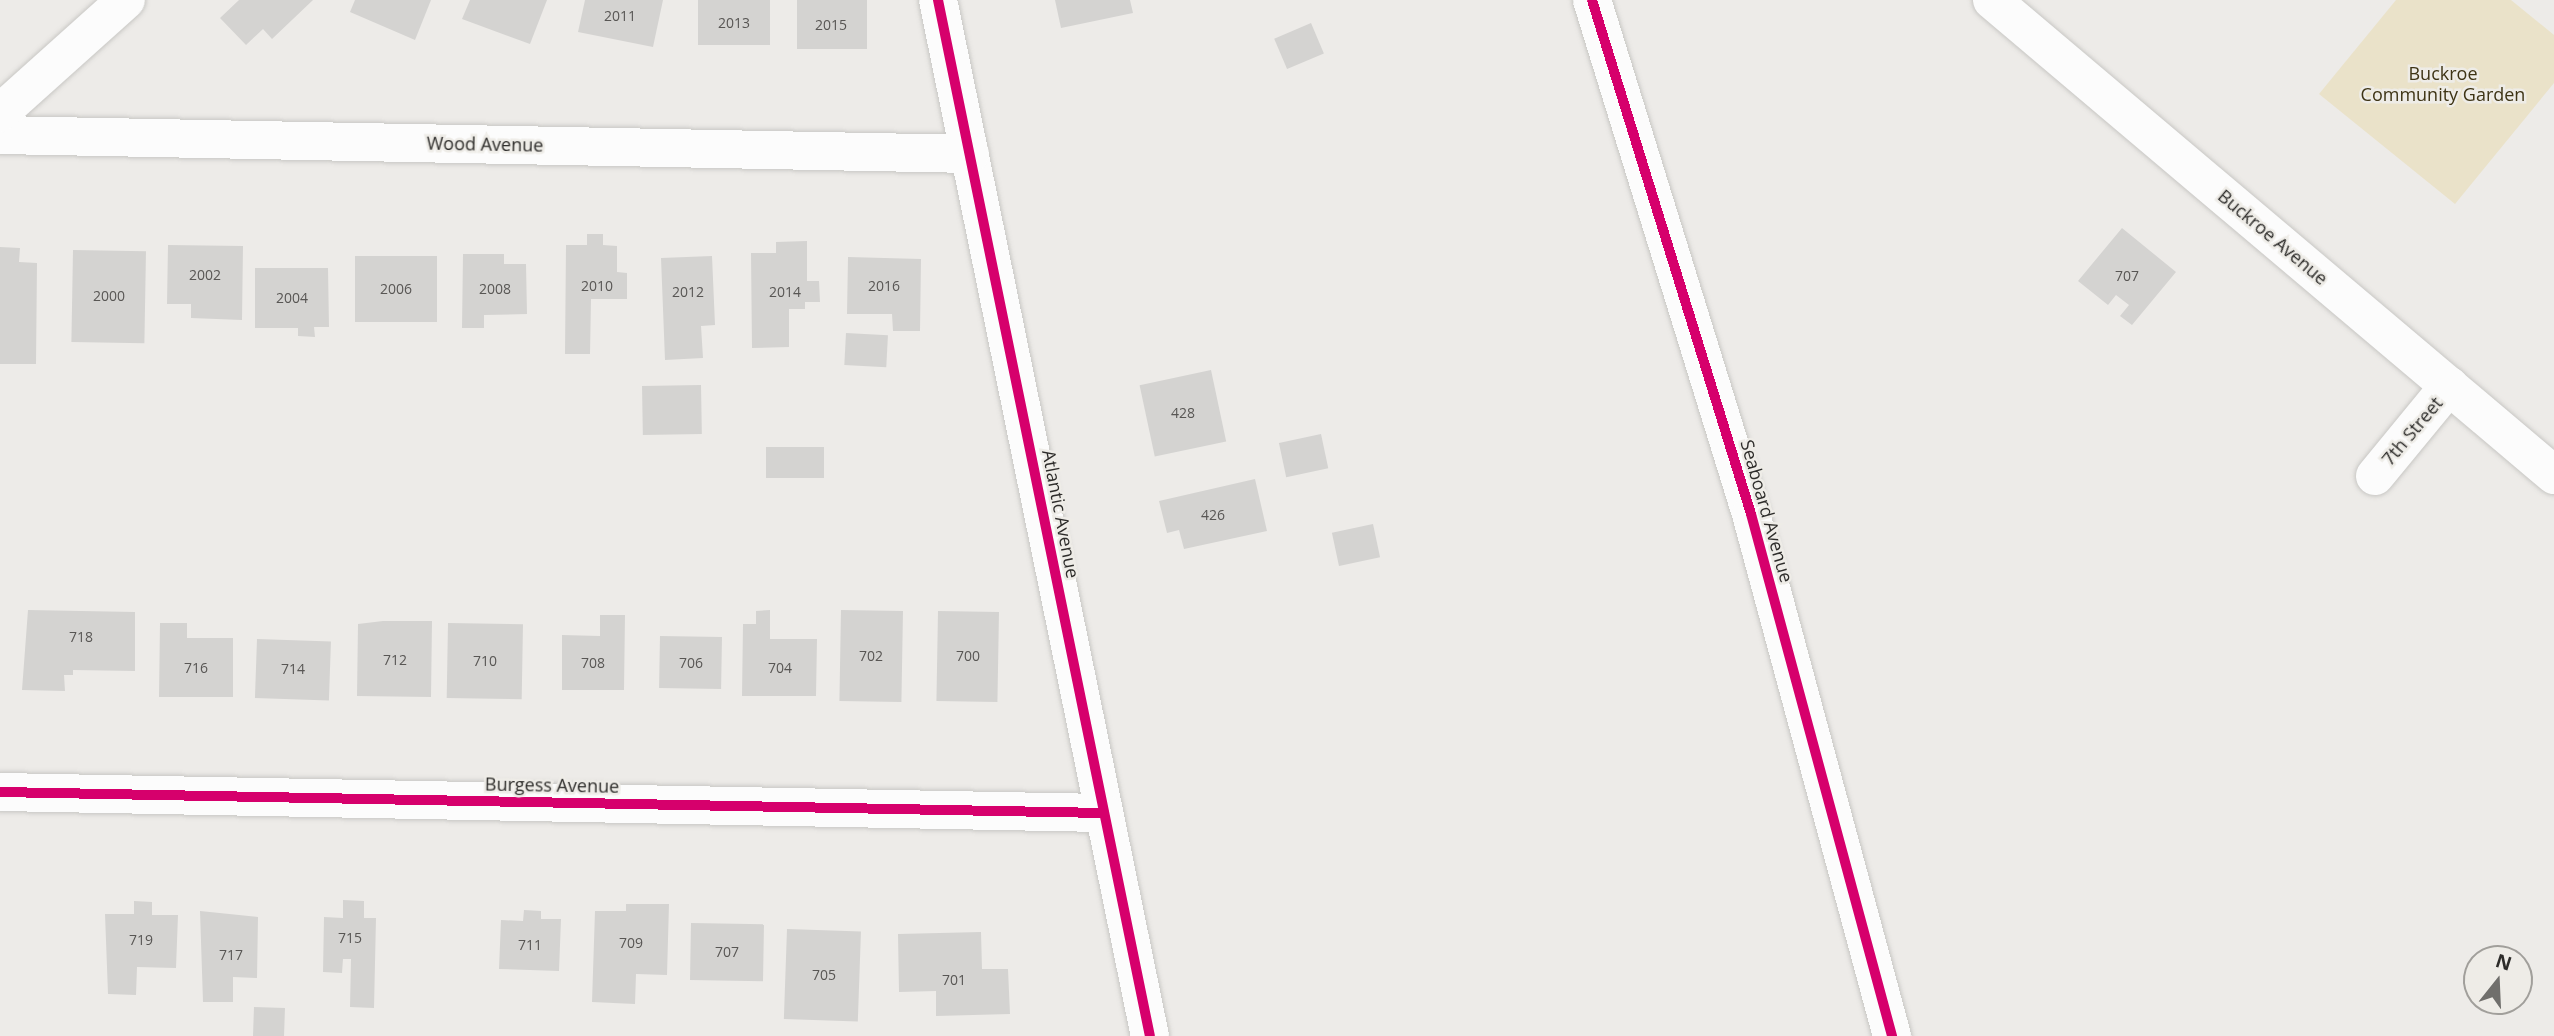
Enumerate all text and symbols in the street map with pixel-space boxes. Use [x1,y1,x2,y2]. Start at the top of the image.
house number: 2011 [604,8,636,24]
house number: 2013 [718,15,750,31]
house number: 2015 [815,17,847,33]
park label: Buckroe Community Garden [2361,63,2525,106]
street label: Wood Avenue [427,132,543,156]
street label: Buckroe Avenue [2214,185,2332,289]
house number: 2002 [189,267,221,283]
house number: 707 [2115,268,2139,284]
house number: 2010 [581,278,613,294]
house number: 2016 [868,278,900,294]
house number: 2006 [380,281,412,297]
house number: 2008 [479,281,511,297]
house number: 2012 [672,284,704,300]
house number: 2014 [769,284,801,300]
house number: 2000 [93,288,125,304]
house number: 2004 [276,290,308,306]
street label: 7th Street [2377,392,2447,470]
house number: 428 [1171,405,1195,421]
street label: Seaboard Avenue [1736,437,1798,585]
street label: Atlantic Avenue [1038,448,1084,580]
house number: 426 [1201,507,1225,523]
house number: 718 [69,629,93,645]
house number: 702 [859,648,883,664]
house number: 700 [956,648,980,664]
house number: 712 [383,652,407,668]
house number: 710 [473,653,497,669]
house number: 708 [581,655,605,671]
house number: 706 [679,655,703,671]
house number: 716 [184,660,208,676]
house number: 704 [768,660,792,676]
house number: 714 [281,661,305,677]
street label: Burgess Avenue [485,773,619,797]
house number: 715 [338,930,362,946]
house number: 719 [129,932,153,948]
house number: 709 [619,935,643,951]
house number: 711 [518,937,542,953]
house number: 707 [715,944,739,960]
north arrow [2463,945,2533,1015]
house number: 717 [219,947,243,963]
text: N [2492,947,2515,977]
house number: 705 [812,967,836,983]
house number: 701 [942,972,966,988]

